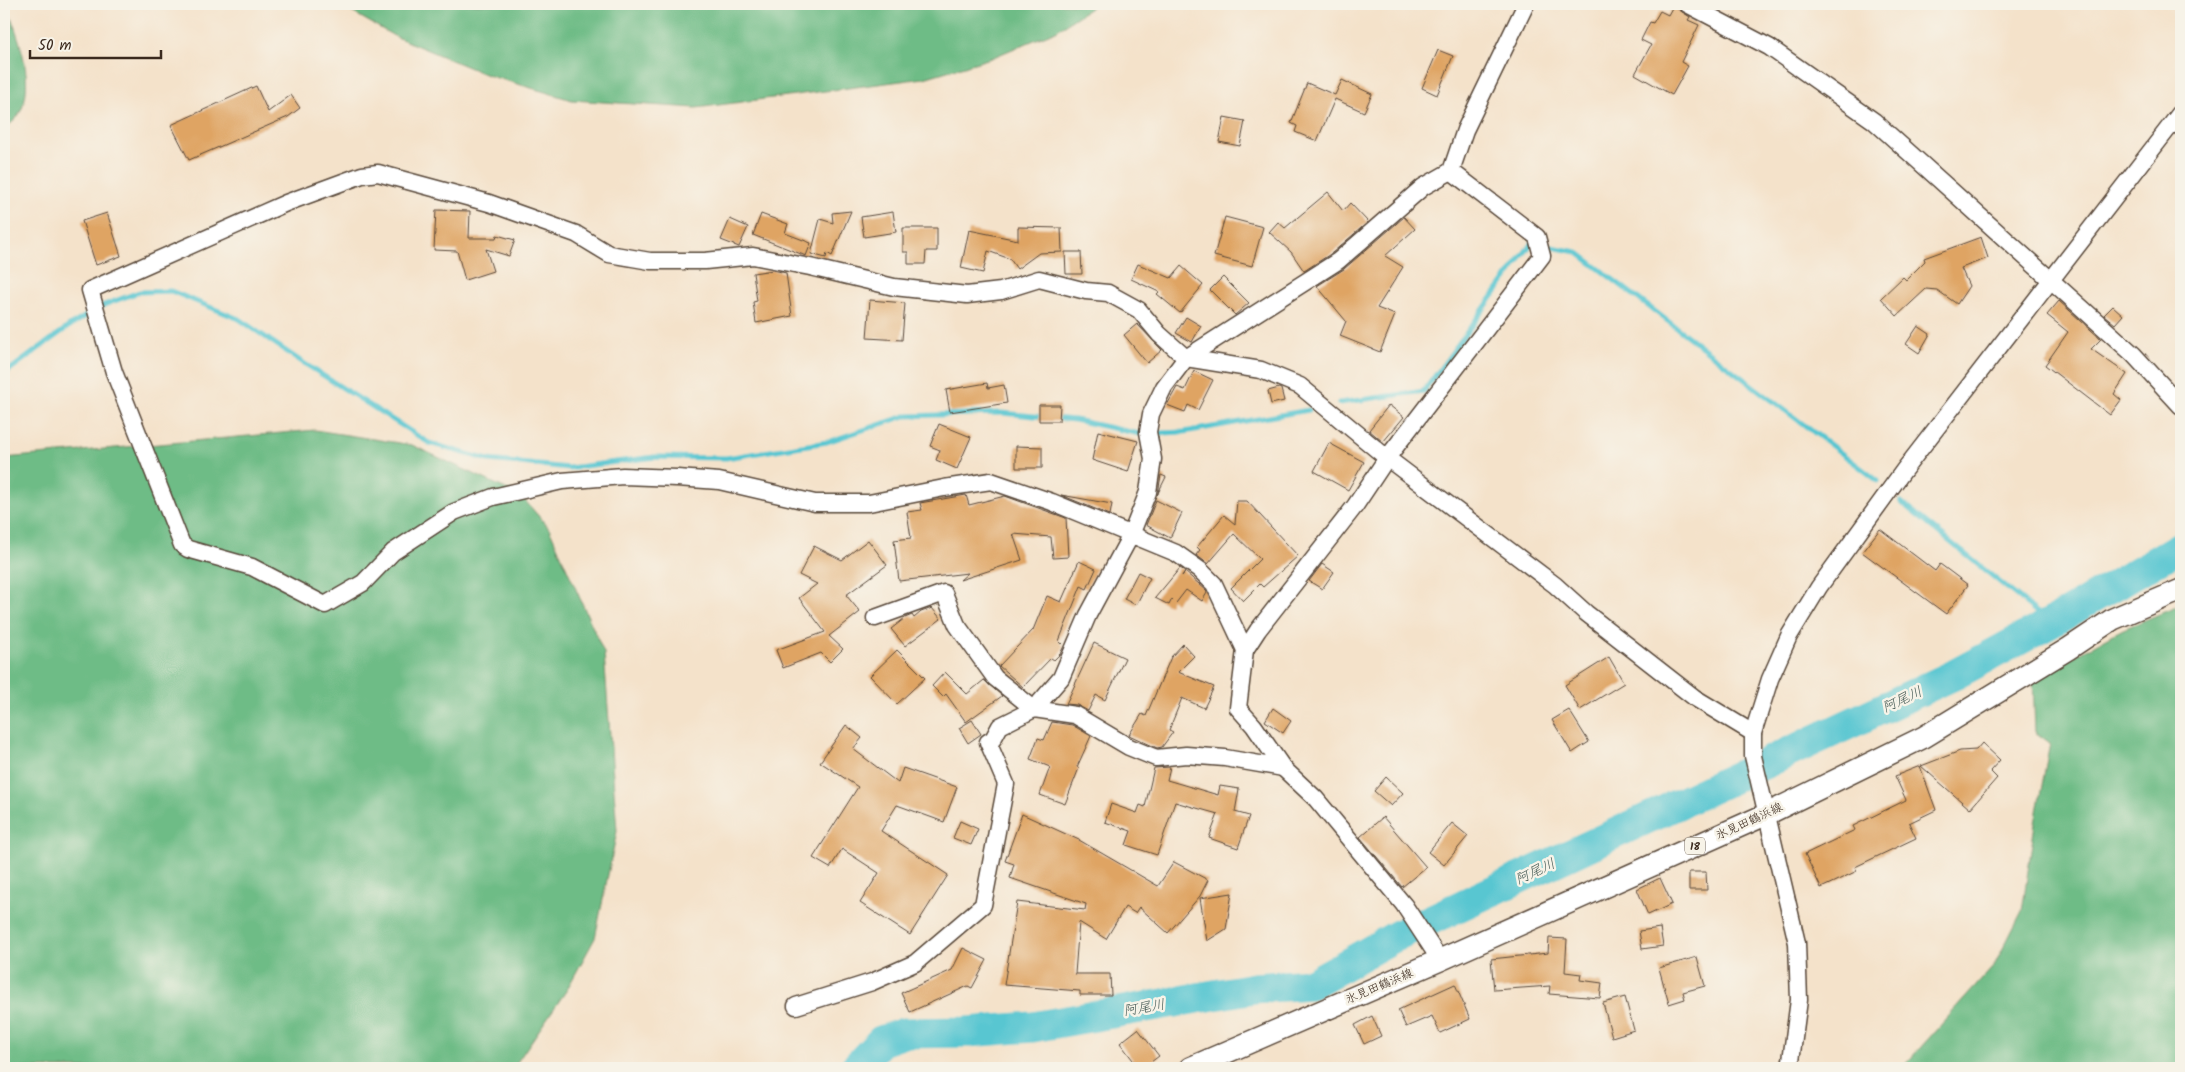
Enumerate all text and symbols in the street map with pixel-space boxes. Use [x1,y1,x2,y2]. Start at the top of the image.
scale bar [30,28,161,60]
text: 50 m [38,34,72,58]
water label: 阿尾川 [1879,681,1926,719]
street label: 氷見田鶴浜線 [1713,798,1786,845]
road number: 18 [1685,838,1705,854]
water label: 阿尾川 [1512,853,1559,891]
street label: 氷見田鶴浜線 [1342,964,1416,1009]
water label: 阿尾川 [1122,994,1167,1022]

